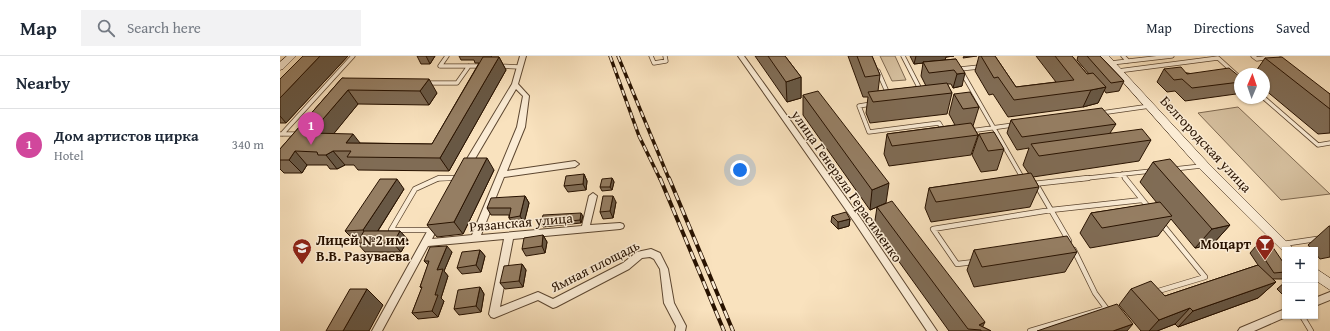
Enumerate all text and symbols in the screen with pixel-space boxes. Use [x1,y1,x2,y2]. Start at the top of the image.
search box [81,10,361,46]
text: Map [20,14,57,42]
icon: search [95,17,117,39]
text: Search here [127,17,201,38]
text: Map [1146,18,1172,38]
text: Directions [1194,18,1254,38]
text: Saved [1276,18,1310,38]
north arrow [1234,68,1270,104]
text: Nearby [16,70,70,95]
street label: Белгородская улица [1156,91,1256,197]
street label: улица Генерала Герасименко [786,105,907,266]
pin: 1 [298,112,324,145]
text: Дом артистов цирка [54,125,199,146]
text: 1 [26,135,32,154]
text: 340 m [232,135,264,154]
text: Hotel [54,146,84,165]
your location [730,160,750,180]
street label: Рязанская улица [469,207,574,236]
place label: Лицей №2 им. В.В. Разуваева [316,230,410,266]
bar icon: Моцарт [1254,233,1276,261]
place label: Моцарт [1200,234,1252,254]
street label: Ямная площадь [546,235,643,298]
school or university icon: Лицей №2 им. В.В. Разуваева [291,237,313,265]
map controls [1282,247,1318,319]
button: + [1282,247,1318,283]
button: − [1282,283,1318,319]

